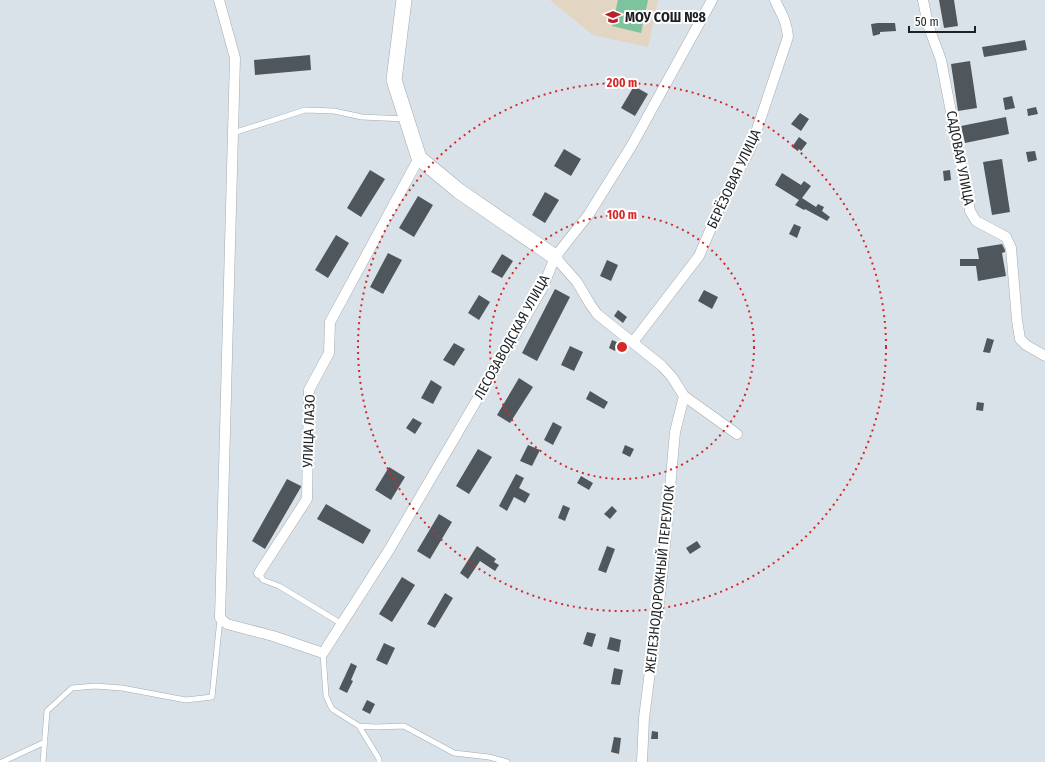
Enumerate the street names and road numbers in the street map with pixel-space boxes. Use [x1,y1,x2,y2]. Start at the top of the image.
street label: САДОВАЯ УЛИЦА [942,109,978,207]
street label: БЕРЁЗОВАЯ УЛИЦА [703,126,765,232]
street label: ЛЕСОЗАВОДСКАЯ УЛИЦА [471,271,554,402]
street label: УЛИЦА ЛАЗО [299,394,319,469]
street label: ЖЕЛЕЗНОДОРОЖНЫЙ ПЕРЕУЛОК [642,484,678,674]

